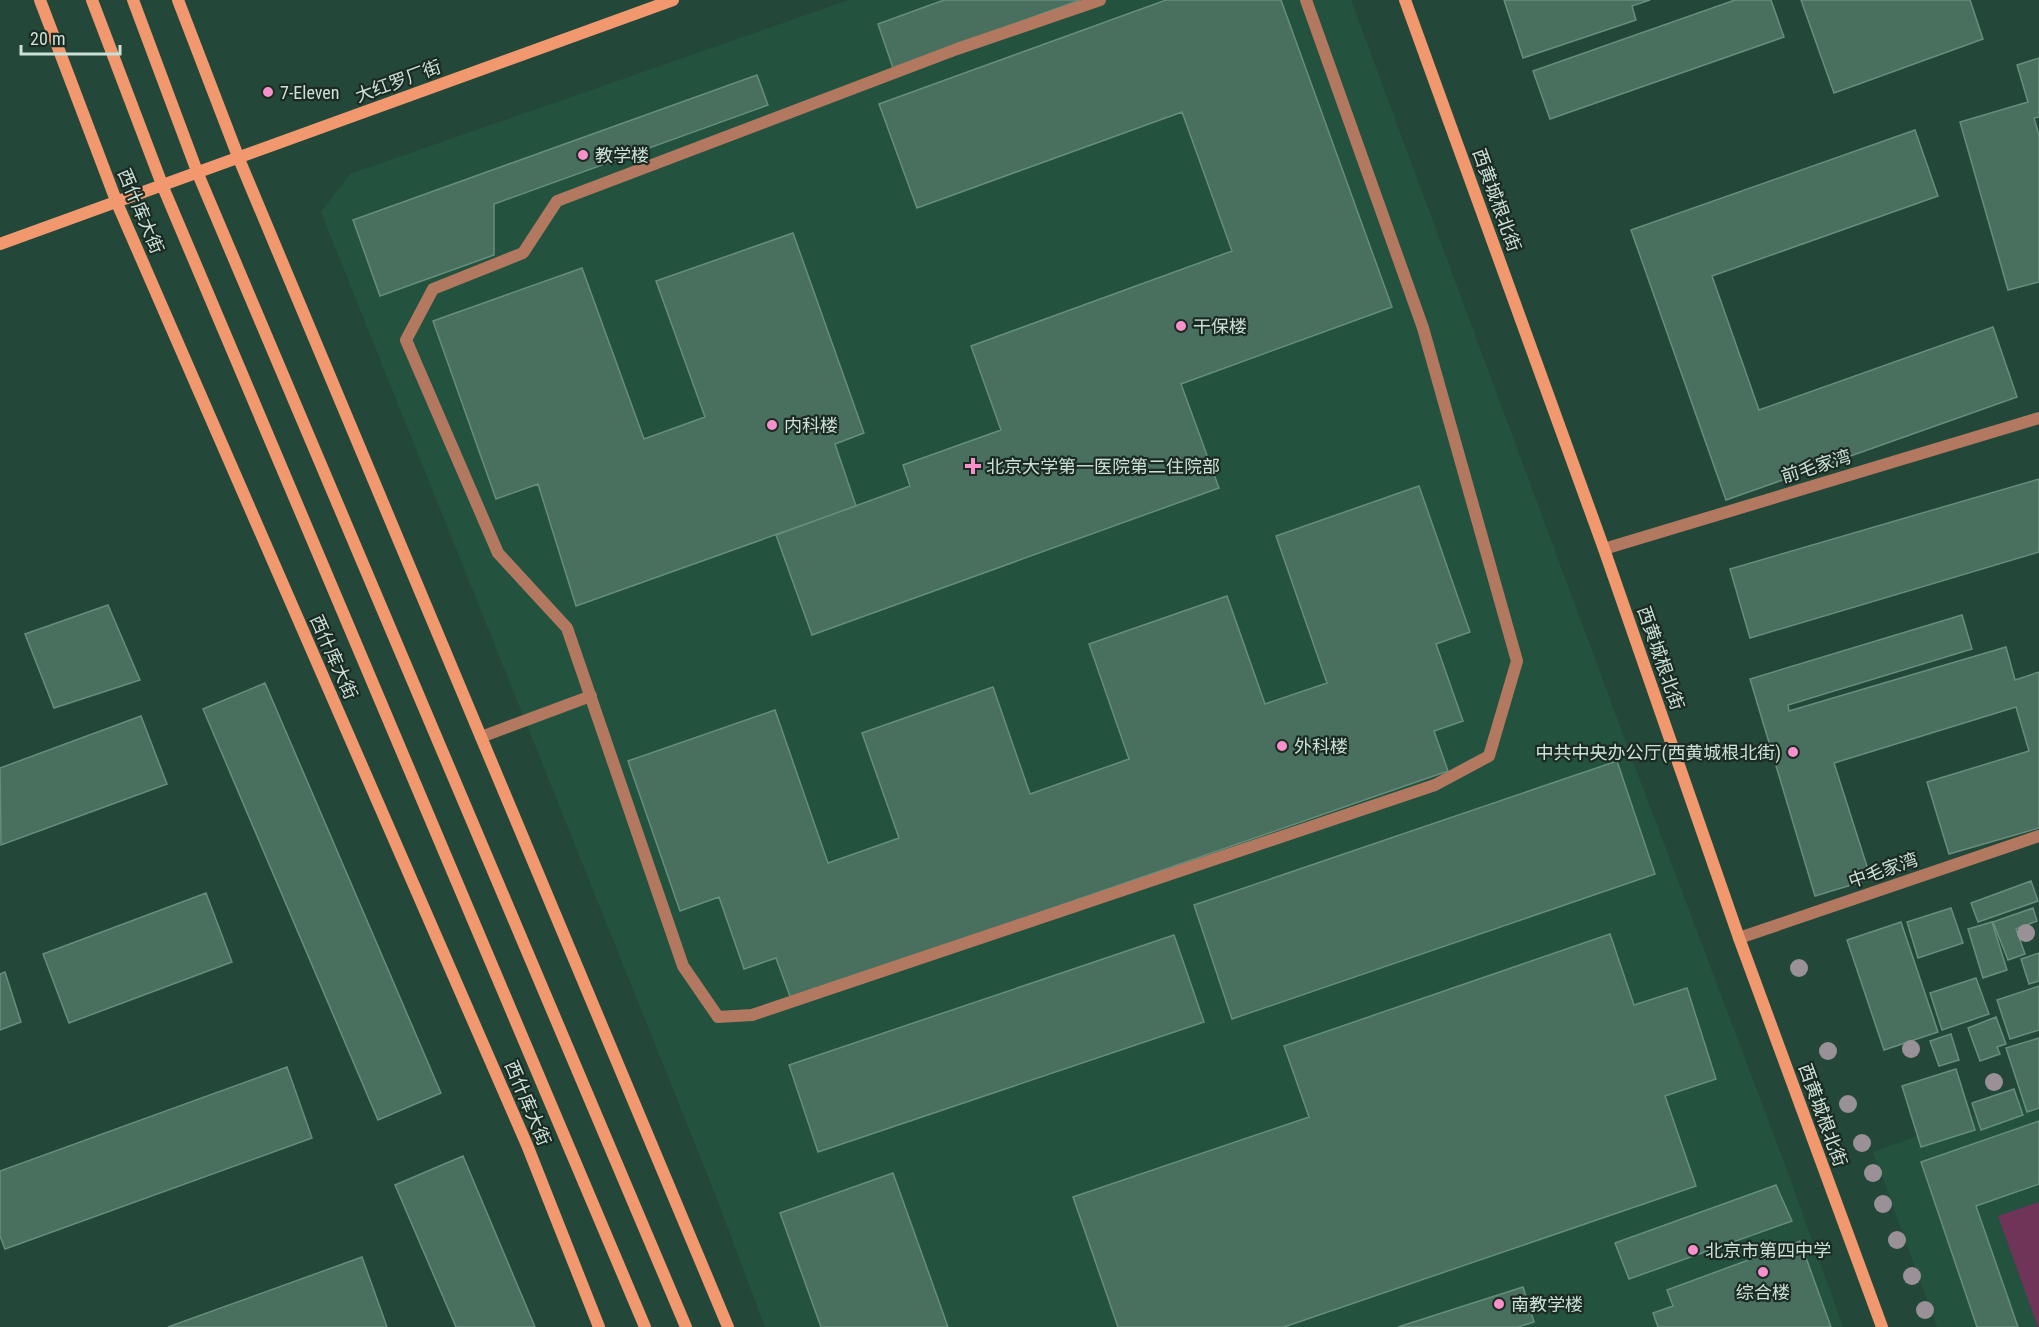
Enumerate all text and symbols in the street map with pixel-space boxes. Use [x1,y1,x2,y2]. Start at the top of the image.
scale bar [21,18,120,56]
text: 20 m [30,28,65,49]
street label: 大红罗厂街 [352,56,444,106]
place label: 7-Eleven [280,82,340,103]
marker: 7-Eleven [261,85,275,99]
place label: 教学楼 [595,145,649,166]
street label: 西黄城根北街 [1469,146,1525,254]
marker: 教学楼 [576,148,590,162]
street label: 西什库大街 [114,165,168,257]
place label: 干保楼 [1193,316,1247,337]
marker: 干保楼 [1174,319,1188,333]
place label: 内科楼 [784,415,838,436]
marker: 内科楼 [765,418,779,432]
street label: 前毛家湾 [1779,445,1853,487]
place label: 北京大学第一医院第二住院部 [986,456,1220,477]
marker: 北京大学第一医院第二住院部 [964,457,982,475]
street label: 西黄城根北街 [1633,604,1689,712]
street label: 西什库大街 [306,612,362,702]
place label: 外科楼 [1294,736,1348,757]
marker: 外科楼 [1275,739,1289,753]
place label: 中共中央办公厅(西黄城根北街) [1536,742,1781,764]
marker: 中共中央办公厅(西黄城根北街) [1786,745,1800,759]
street label: 中毛家湾 [1846,848,1920,892]
street label: 西什库大街 [501,1057,555,1149]
street label: 西黄城根北街 [1795,1061,1851,1169]
place label: 北京市第四中学 [1705,1240,1831,1261]
marker: 北京市第四中学 [1686,1243,1700,1257]
marker: 综合楼 [1756,1265,1770,1279]
place label: 综合楼 [1736,1282,1790,1303]
place label: 南教学楼 [1511,1294,1583,1315]
marker: 南教学楼 [1492,1297,1506,1311]

